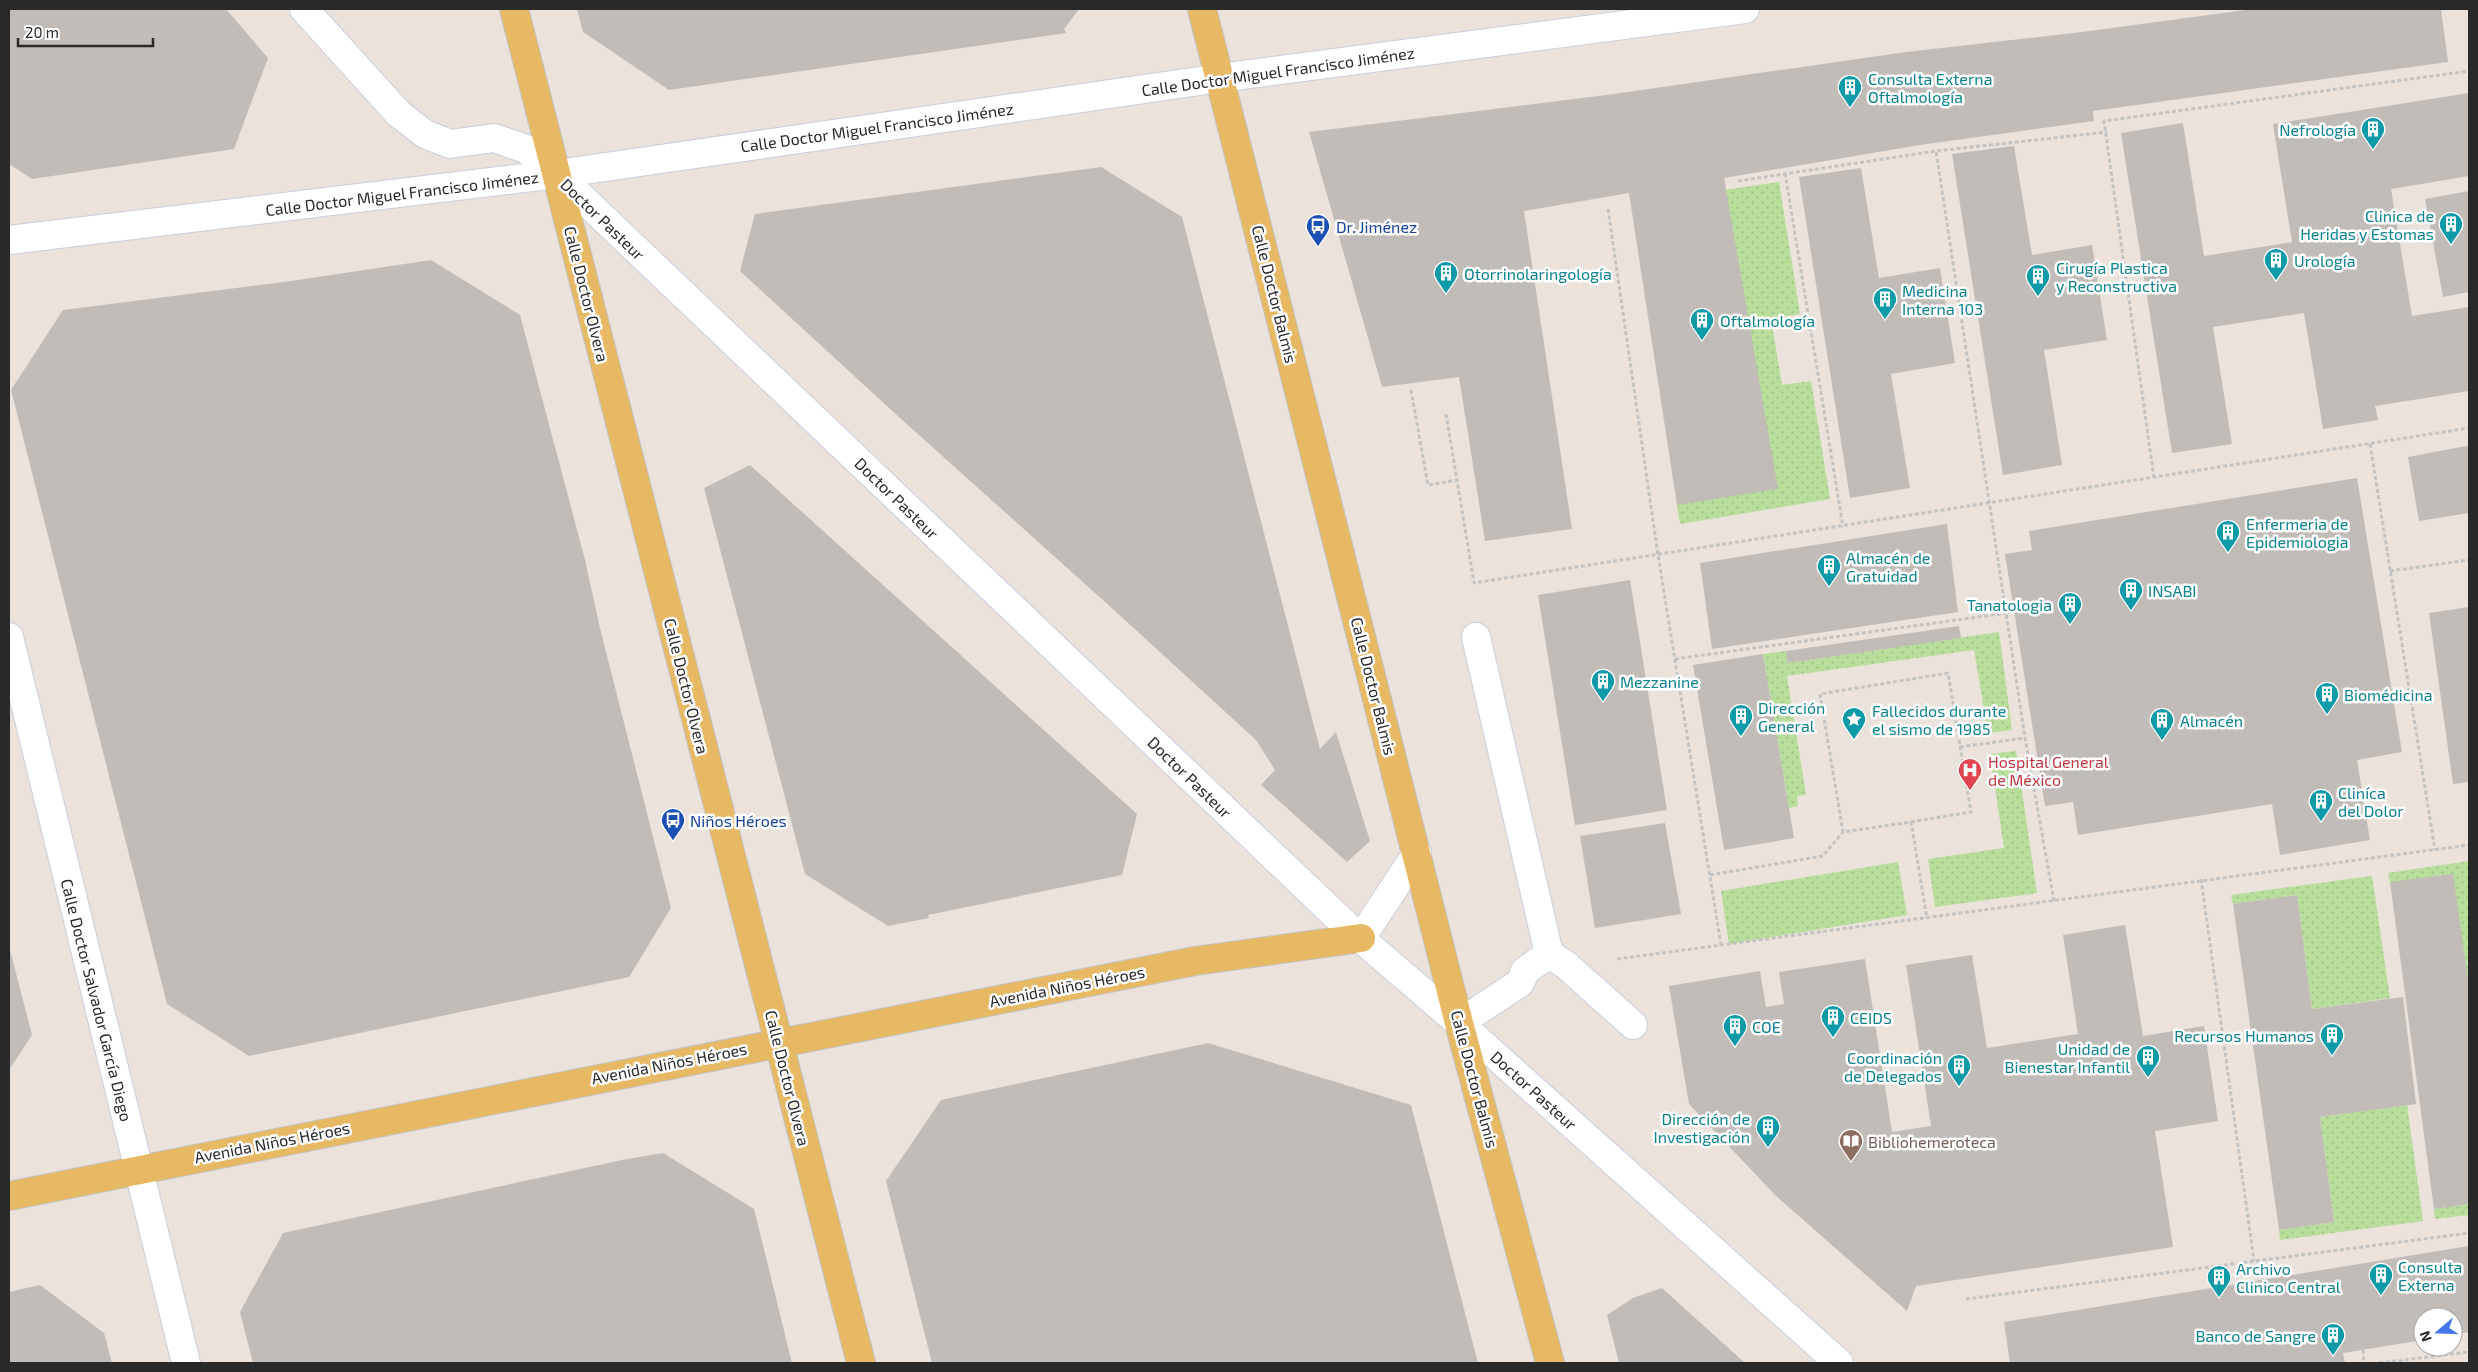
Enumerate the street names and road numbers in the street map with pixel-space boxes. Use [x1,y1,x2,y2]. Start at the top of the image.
street label: Calle Doctor Miguel Francisco Jiménez [1140,42,1416,100]
street label: Calle Doctor Miguel Francisco Jiménez [739,98,1015,156]
street label: Calle Doctor Miguel Francisco Jiménez [264,167,540,219]
street label: Doctor Pasteur [557,174,649,264]
street label: Calle Doctor Balmis [1249,223,1301,365]
street label: Calle Doctor Olvera [561,224,613,364]
street label: Doctor Pasteur [851,453,943,543]
street label: Calle Doctor Balmis [1348,615,1400,757]
street label: Calle Doctor Olvera [661,616,713,756]
street label: Doctor Pasteur [1144,732,1236,822]
street label: Calle Doctor Salvador García Diego [58,877,136,1123]
street label: Avenida Niños Héroes [988,962,1146,1010]
street label: Calle Doctor Olvera [762,1008,814,1148]
street label: Calle Doctor Balmis [1448,1008,1502,1150]
street label: Avenida Niños Héroes [590,1039,748,1087]
street label: Doctor Pasteur [1487,1047,1581,1134]
street label: Avenida Niños Héroes [193,1118,351,1166]

